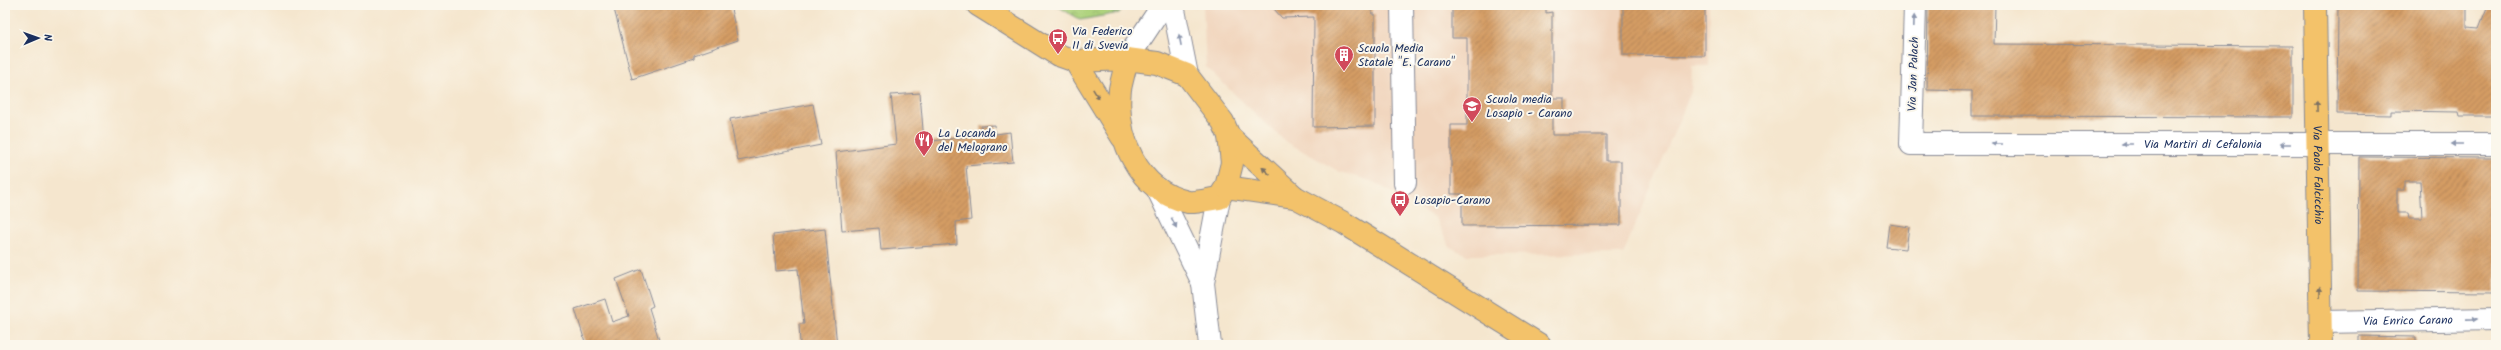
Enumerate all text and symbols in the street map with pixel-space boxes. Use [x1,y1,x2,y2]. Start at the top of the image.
one-way arrow [1911,14,1917,27]
north arrow [18,18,58,58]
place label: Via Federico II di Svevia [1072,22,1132,55]
bus stop icon: Via Federico II di Svevia [1047,27,1069,55]
text: N [38,34,56,42]
one-way arrow [1177,34,1183,46]
street label: Via Jan Palach [1903,36,1924,112]
place label: Scuola Media Statale "E. Carano" [1358,39,1455,72]
building icon: Scuola Media Statale "E. Carano" [1333,44,1355,72]
one-way arrow [1092,88,1099,100]
place label: Scuola media Losapio - Carano [1486,90,1572,123]
school or university icon: Scuola media Losapio - Carano [1461,95,1483,123]
one-way arrow [2314,99,2320,112]
place label: La Locanda del Melograno [938,124,1008,157]
street label: Via Paolo Falcicchio [2307,125,2328,225]
restaurant icon: La Locanda del Melograno [913,129,935,157]
street label: Via Martiri di Cefalonia [2144,135,2262,154]
one-way arrow [1990,141,2003,147]
one-way arrow [2120,141,2133,147]
one-way arrow [2278,141,2291,147]
one-way arrow [2450,141,2463,147]
one-way arrow [1261,166,1271,176]
bus stop icon: Losapio-Carano [1389,189,1411,217]
place label: Losapio-Carano [1414,191,1491,210]
one-way arrow [1171,218,1177,229]
one-way arrow [2317,285,2323,298]
street label: Via Enrico Carano [2363,311,2453,331]
one-way arrow [2466,316,2479,322]

